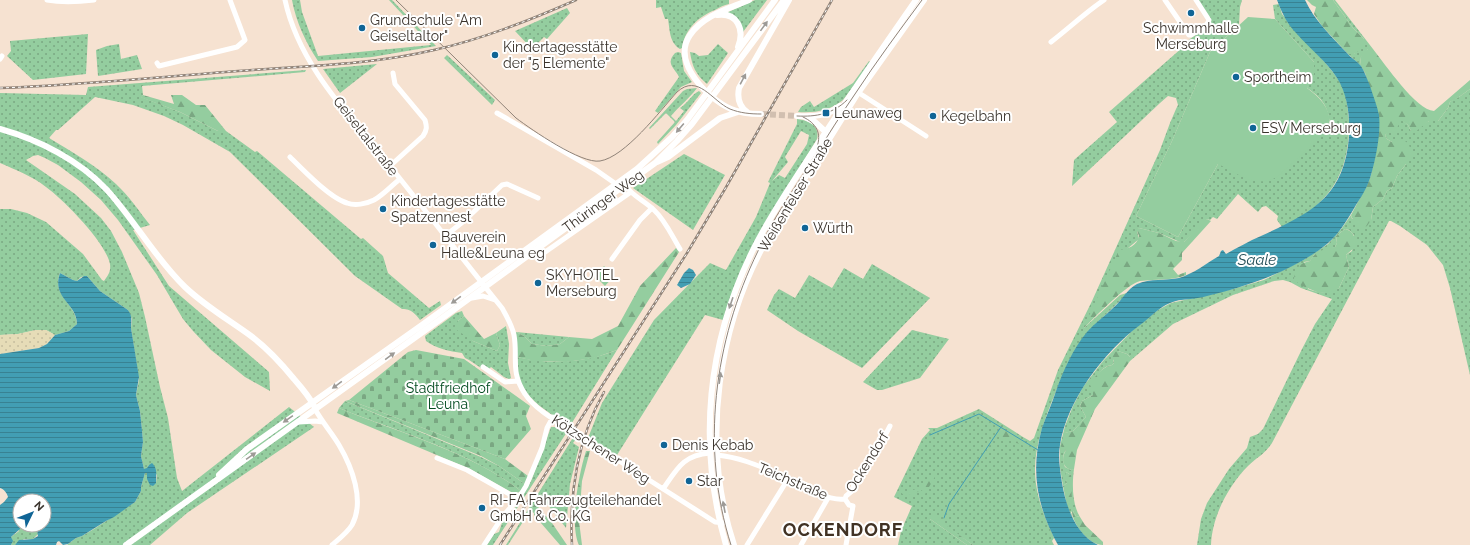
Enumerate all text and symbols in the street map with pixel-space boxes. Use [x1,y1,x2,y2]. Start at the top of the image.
marker: Schwimmhalle Merseburg [1186,8,1196,18]
place label: Grundschule "Am Geiseltaltor" [370,12,482,44]
place label: Schwimmhalle Merseburg [1143,20,1239,52]
one-way arrow [760,21,768,32]
marker: Grundschule "Am Geiseltaltor" [357,23,367,33]
place label: Kindertagesstätte der "5 Elemente" [503,39,618,71]
marker: Kindertagesstätte der "5 Elemente" [490,50,500,60]
place label: Sportheim [1244,69,1311,85]
marker: Sportheim [1231,72,1241,82]
one-way arrow [740,74,746,85]
street label: Geiseltalstraße [330,93,402,179]
place label: Leunaweg [834,105,902,121]
marker: Leunaweg [821,108,831,118]
place label: Kegelbahn [941,108,1011,124]
marker: Kegelbahn [928,111,938,121]
place label: ESV Merseburg [1261,120,1361,136]
one-way arrow [675,123,684,133]
marker: ESV Merseburg [1248,123,1258,133]
street label: Weißenfelser Straße [755,135,835,255]
street label: Thüringer Weg [559,166,647,236]
place label: Kindertagesstätte Spatzennest [391,193,506,225]
marker: Kindertagesstätte Spatzennest [378,204,388,214]
place label: Würth [813,220,853,236]
marker: Würth [800,223,810,233]
place label: Bauverein Halle&Leuna eg [441,229,545,261]
marker: Bauverein Halle&Leuna eg [428,240,438,250]
water label: Saale [1237,251,1276,269]
place label: SKYHOTEL Merseburg [546,267,618,299]
marker: SKYHOTEL Merseburg [533,278,543,288]
one-way arrow [450,296,461,304]
one-way arrow [728,298,734,310]
one-way arrow [384,352,395,360]
one-way arrow [717,372,723,384]
park label: Stadtfriedhof Leuna [406,380,492,412]
one-way arrow [331,381,342,389]
street label: Kötzschener Weg [549,411,653,487]
one-way arrow [283,415,293,423]
street label: Ockendorf [842,428,893,495]
place label: Denis Kebab [672,437,754,453]
marker: Denis Kebab [659,440,669,450]
one-way arrow [246,452,256,460]
street label: Teichstraße [756,459,830,503]
place label: Star [697,473,723,489]
marker: Star [684,476,694,486]
place label: RI-FA Fahrzeugteilehandel GmbH & Co. KG [490,492,661,524]
north arrow [12,493,52,533]
text: N [31,499,47,514]
one-way arrow [721,501,727,514]
marker: RI-FA Fahrzeugteilehandel GmbH & Co. KG [477,503,487,513]
district label: OCKENDORF [783,519,903,540]

